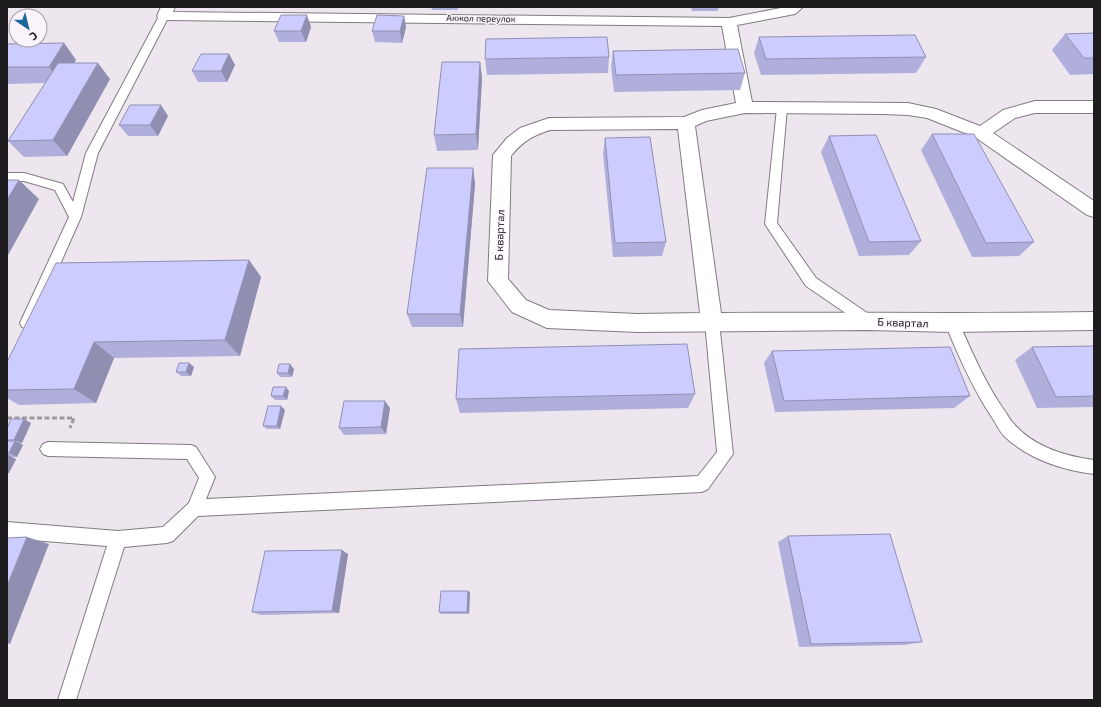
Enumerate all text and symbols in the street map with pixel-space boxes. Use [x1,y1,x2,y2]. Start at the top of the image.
north arrow [8,8,48,48]
street label: Акжол переулок [446,12,516,25]
text: С [27,29,40,44]
street label: Б квартал [492,209,506,261]
street label: Б квартал [877,315,929,329]

